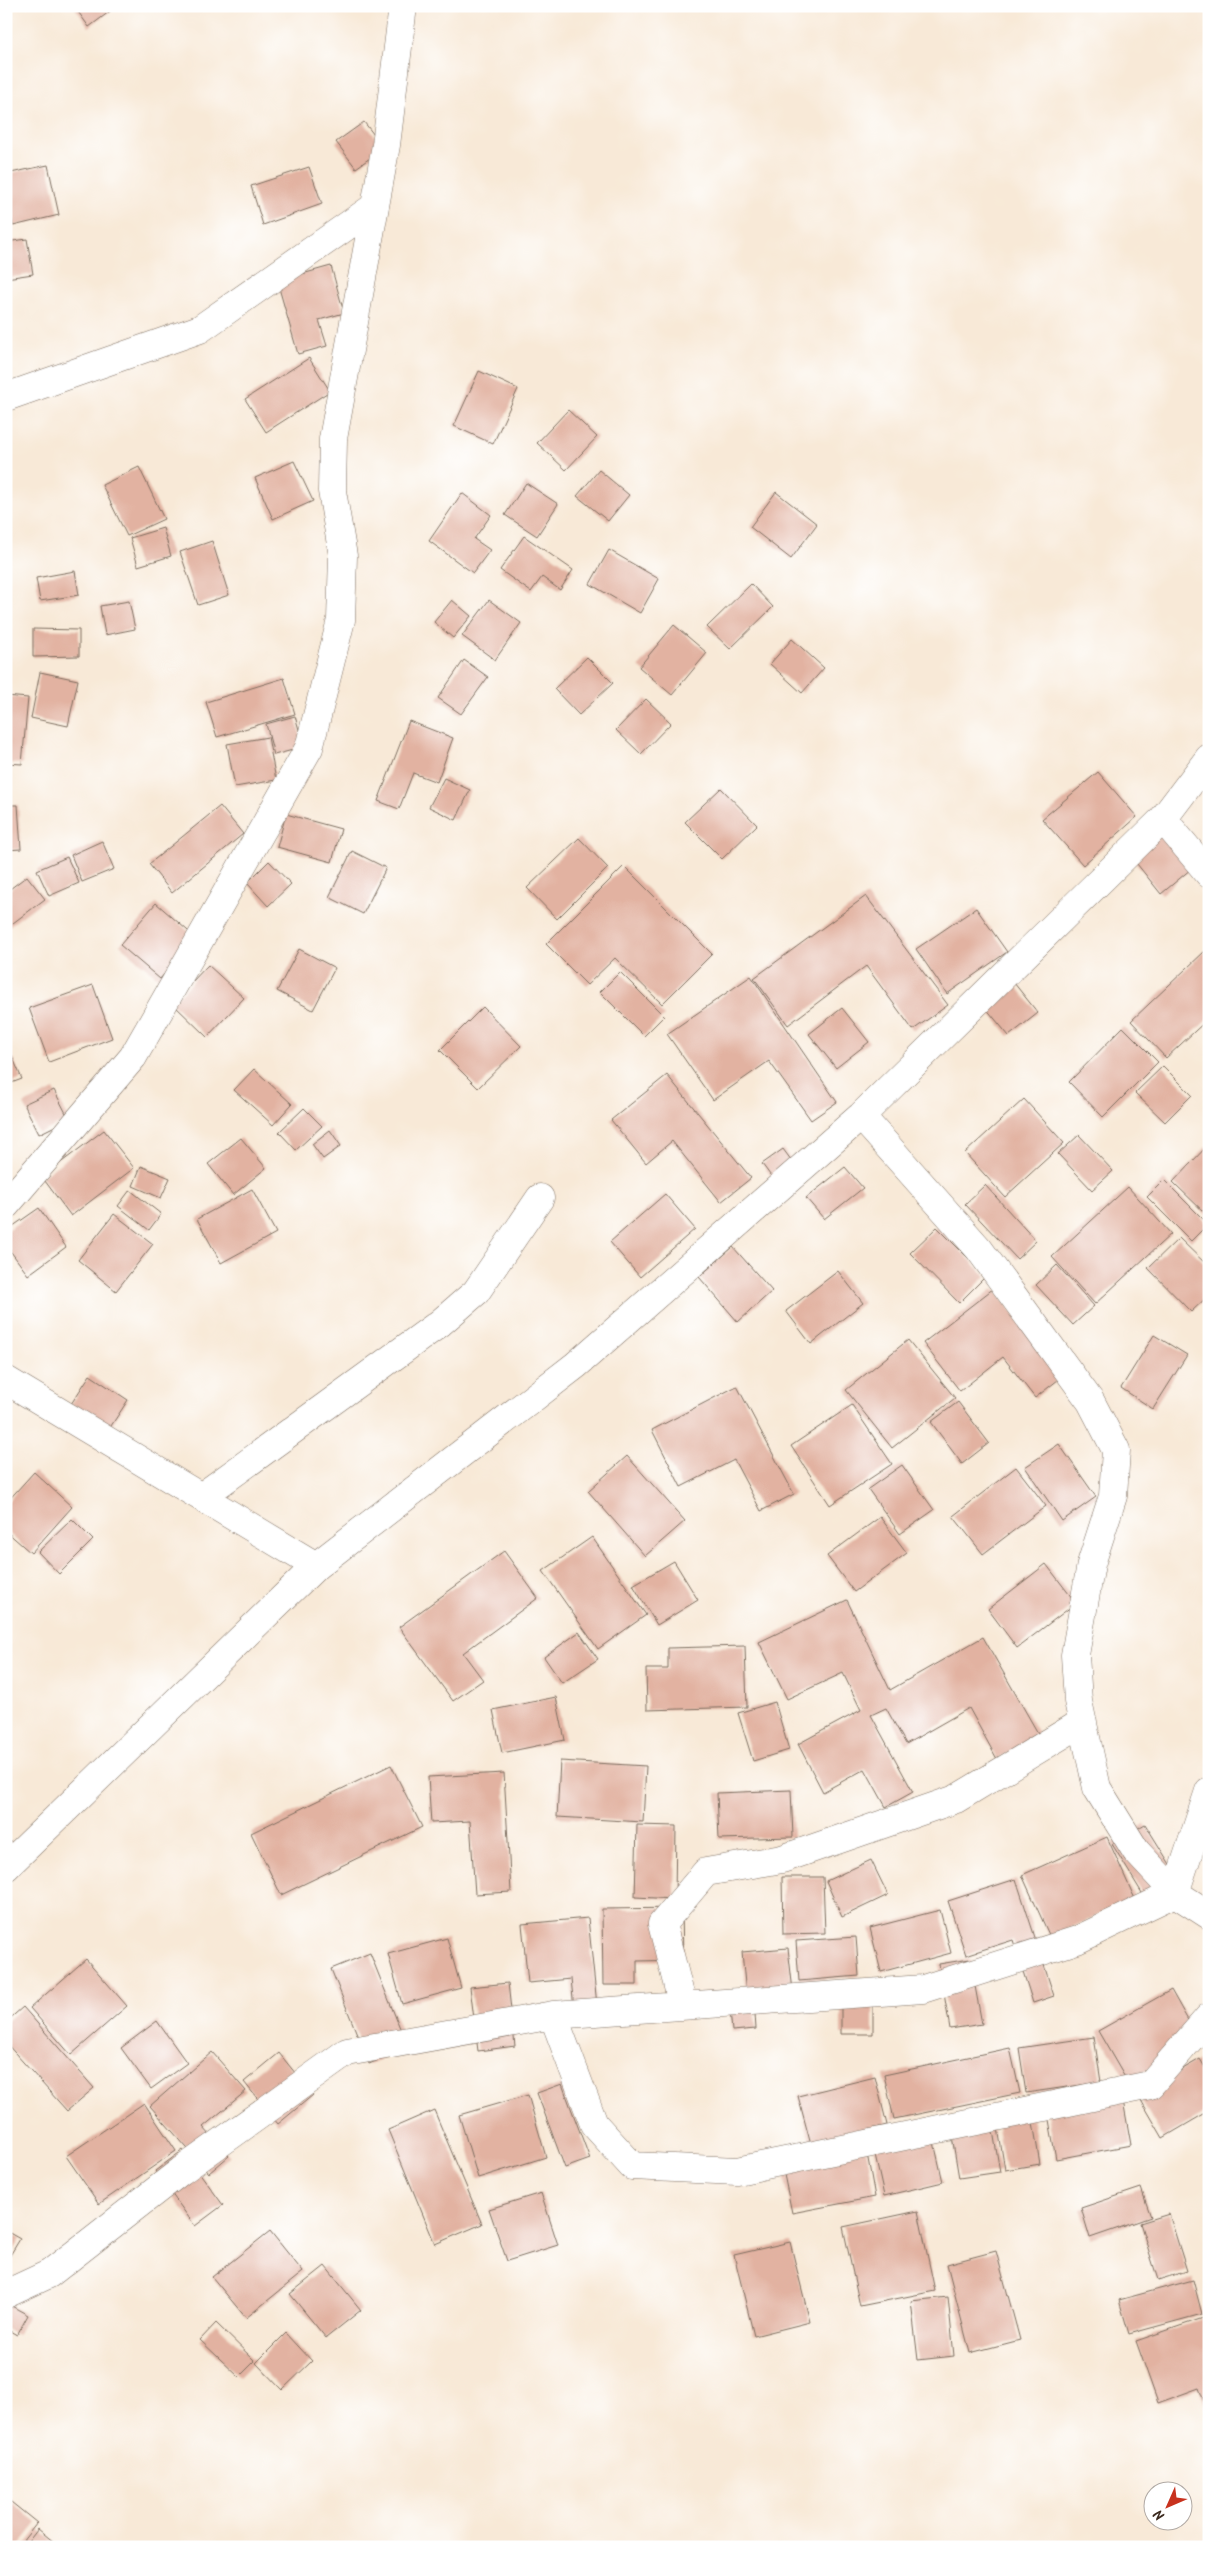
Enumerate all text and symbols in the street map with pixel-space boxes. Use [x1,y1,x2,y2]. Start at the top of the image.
north arrow [1142,2480,1192,2530]
text: N [1148,2503,1170,2525]

